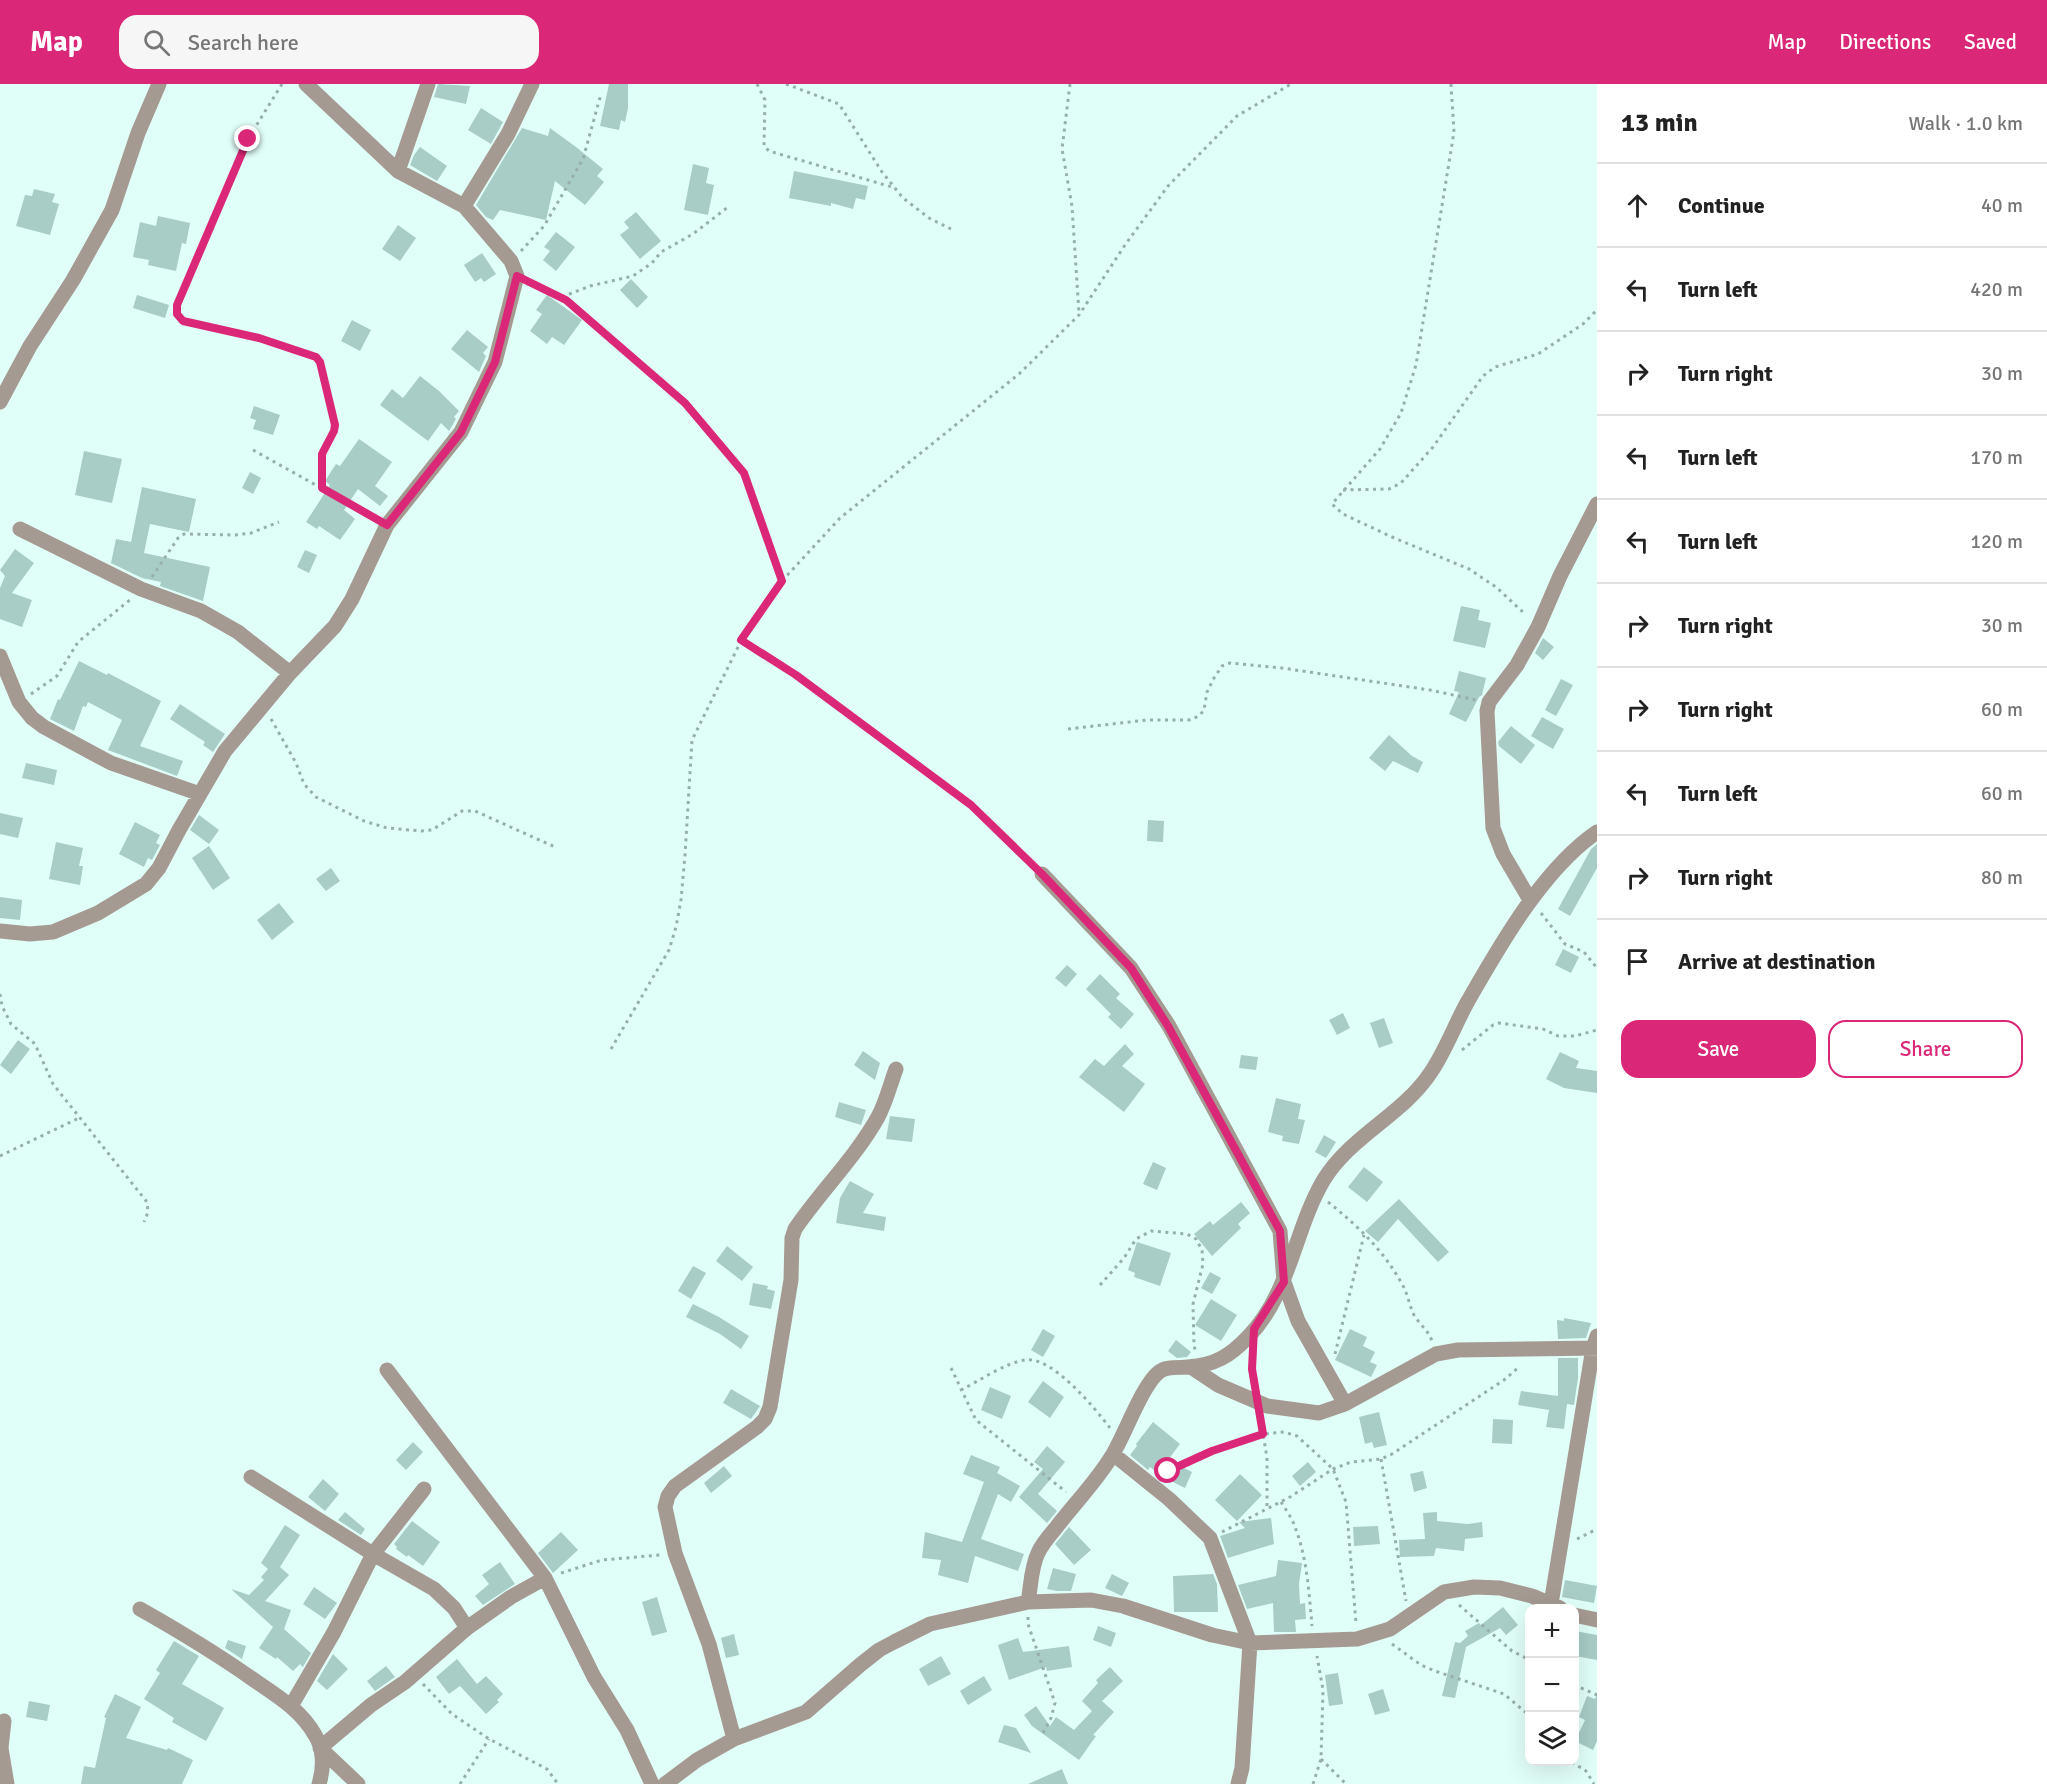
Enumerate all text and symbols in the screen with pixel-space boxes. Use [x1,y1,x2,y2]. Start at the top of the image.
search box [119,15,539,69]
text: Map [30,25,83,59]
icon: search [140,26,173,59]
text: Search here [188,29,299,56]
text: Map [1768,29,1806,55]
text: Directions [1839,29,1931,55]
text: Saved [1964,29,2017,55]
text: 13 min [1621,107,1698,139]
text: Walk · 1.0 km [1909,111,2023,136]
route end [234,125,260,151]
icon: ahead [1621,189,1654,222]
text: Continue [1678,192,1765,219]
text: 40 m [1981,193,2023,218]
icon: left [1621,273,1654,306]
text: Turn left [1678,276,1758,303]
text: 420 m [1970,277,2023,302]
icon: right [1621,357,1654,390]
text: Turn right [1678,360,1773,387]
text: 30 m [1981,361,2023,386]
icon: left [1621,441,1654,474]
text: Turn left [1678,444,1758,471]
text: 170 m [1970,445,2023,470]
icon: left [1621,525,1654,558]
text: Turn left [1678,528,1758,555]
text: 120 m [1970,529,2023,554]
icon: right [1621,609,1654,642]
text: Turn right [1678,612,1773,639]
text: 30 m [1981,613,2023,638]
icon: right [1621,693,1654,726]
text: Turn right [1678,696,1773,723]
text: 60 m [1981,697,2023,722]
icon: left [1621,777,1654,810]
text: Turn left [1678,780,1758,807]
text: 60 m [1981,781,2023,806]
icon: right [1621,861,1654,894]
text: Turn right [1678,864,1773,891]
text: 80 m [1981,865,2023,890]
icon: arrive [1621,945,1654,978]
text: Arrive at destination [1678,948,1875,975]
button: Save [1621,1020,1816,1078]
button: Share [1828,1020,2023,1078]
route start [1154,1457,1180,1483]
map controls [1525,1604,1579,1766]
button: + [1525,1604,1579,1658]
button: − [1525,1658,1579,1712]
button: layers [1525,1712,1579,1766]

